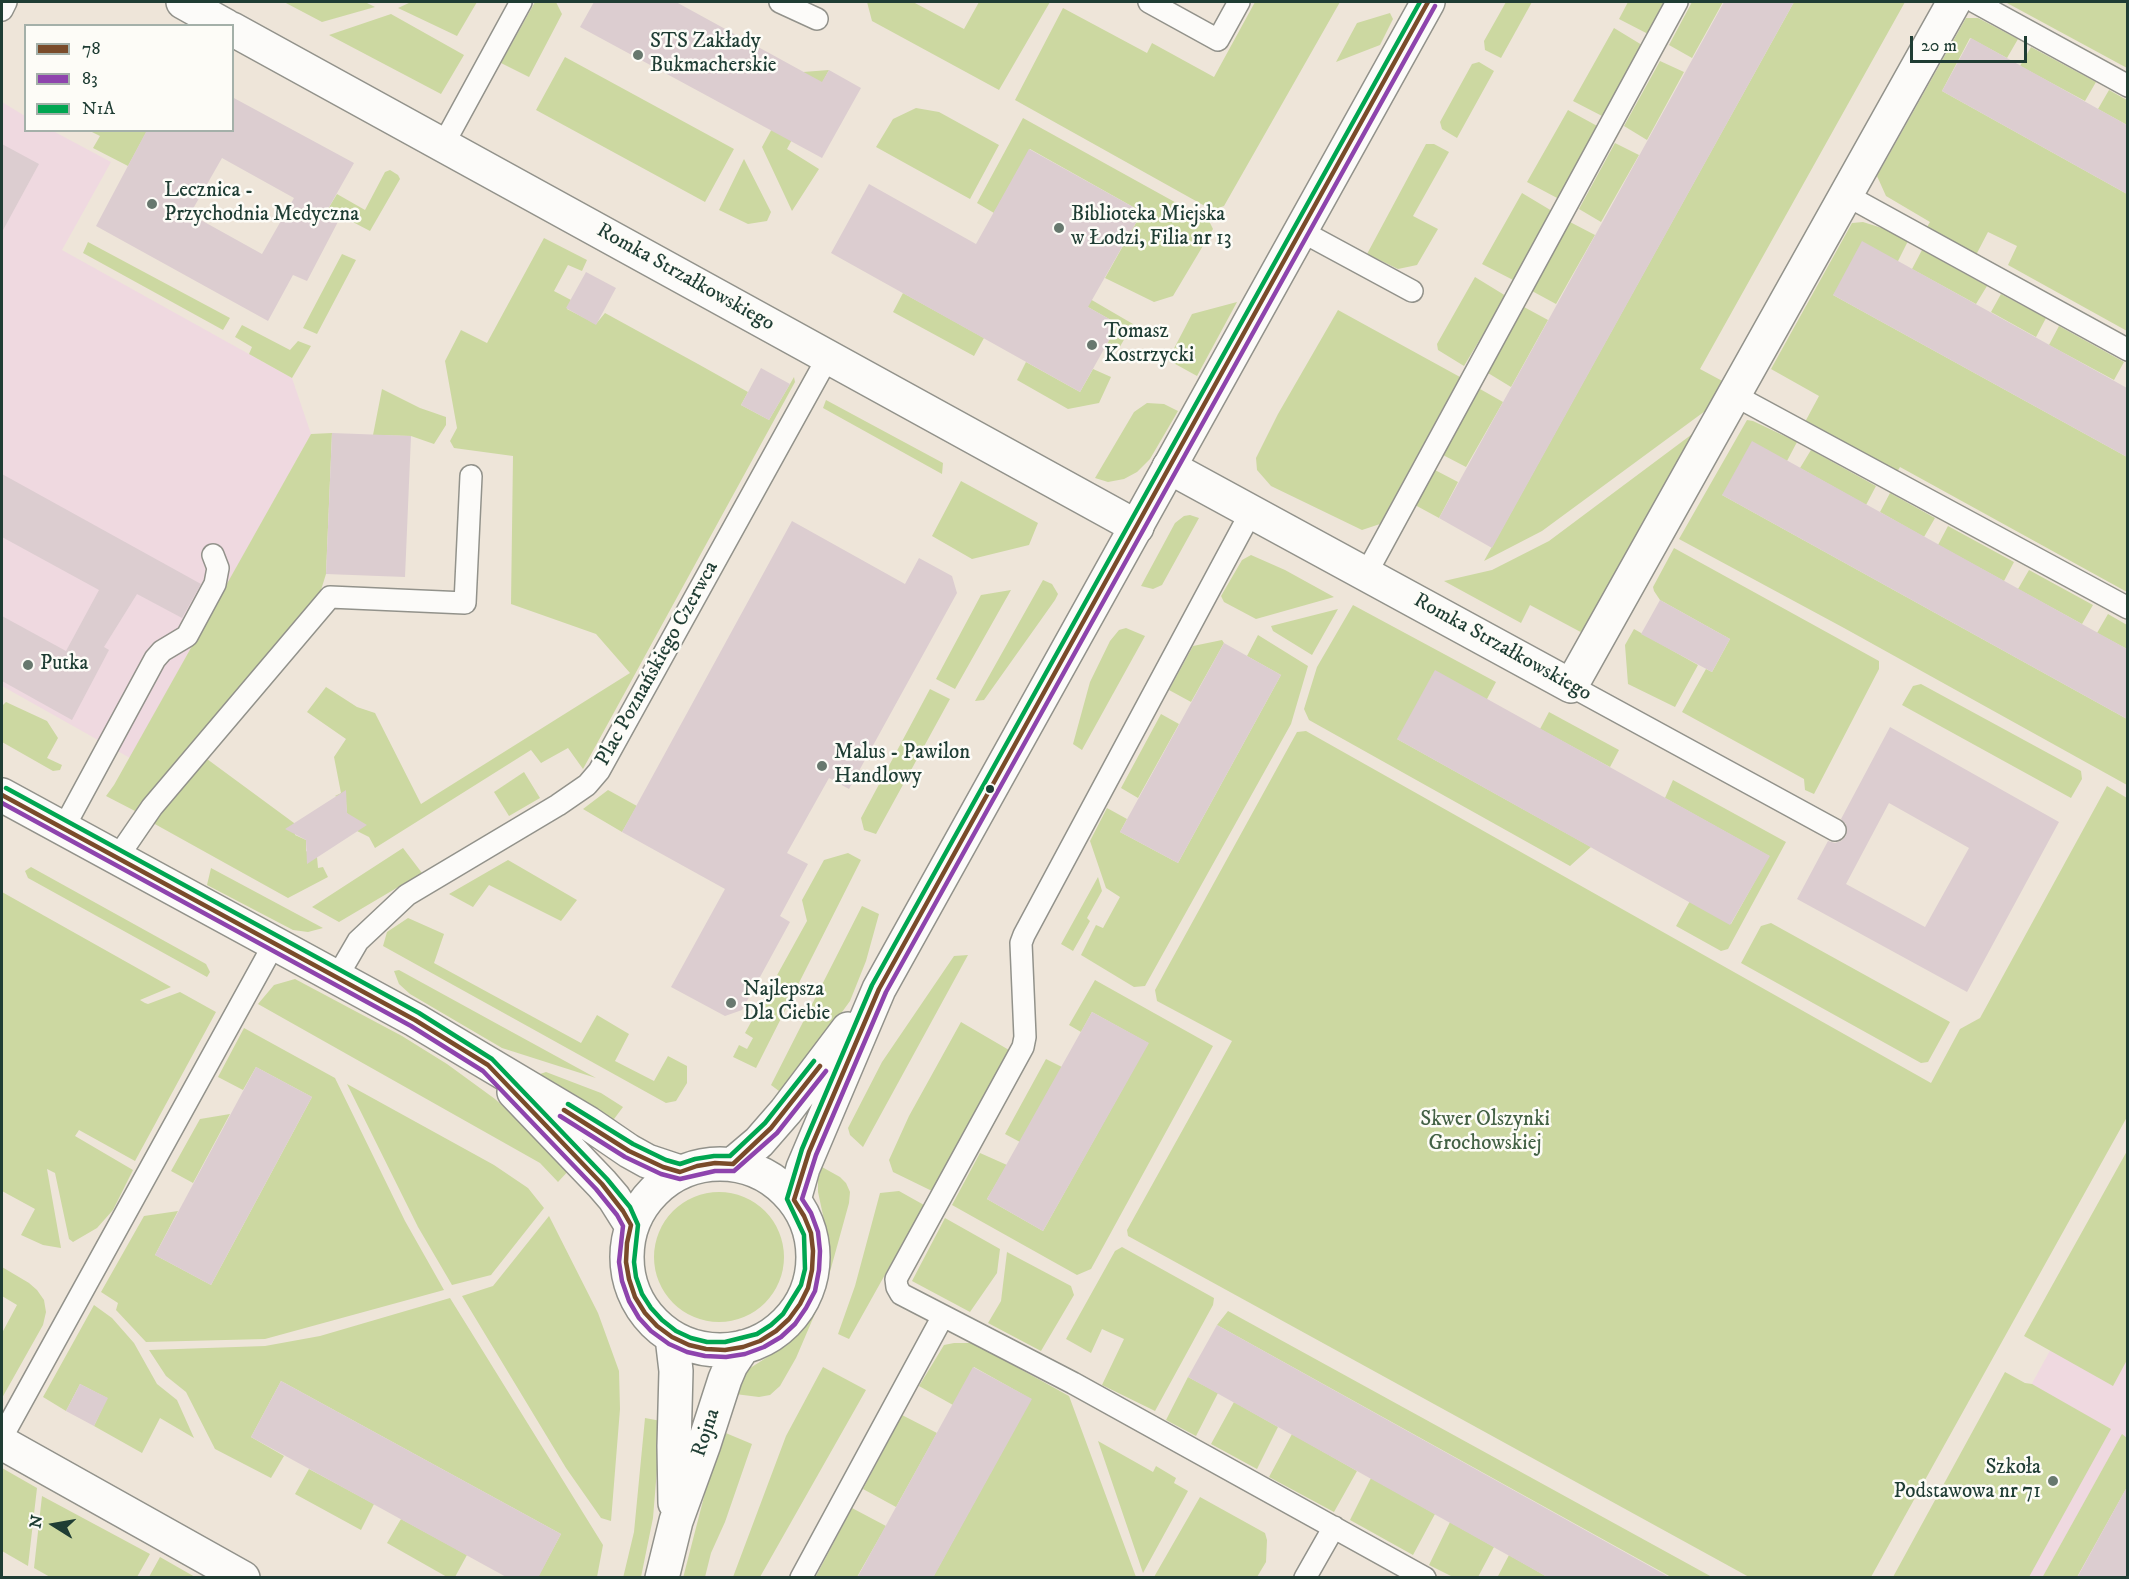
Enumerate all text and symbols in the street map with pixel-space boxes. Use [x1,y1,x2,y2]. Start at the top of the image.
legend [24,24,234,132]
scale bar [1913,24,2030,62]
place label: STS Zakłady Bukmacherskie [650,30,777,80]
text: 20 m [1921,35,1957,57]
text: 78 [82,38,101,60]
marker: STS Zakłady Bukmacherskie [631,48,645,62]
text: 83 [82,68,98,90]
text: N1A [82,98,115,120]
place label: Lecznica - Przychodnia Medyczna [164,179,359,229]
marker: Lecznica - Przychodnia Medyczna [145,197,159,211]
place label: Biblioteka Miejska w Łodzi, Filia nr 13 [1071,203,1232,253]
street label: Romka Strzałkowskiego [592,219,778,337]
marker: Biblioteka Miejska w Łodzi, Filia nr 13 [1052,221,1066,235]
place label: Tomasz Kostrzycki [1104,320,1194,370]
marker: Tomasz Kostrzycki [1085,338,1099,352]
street label: Plac Poznańskiego Czerwca [591,557,725,771]
street label: Romka Strzałkowskiego [1409,589,1595,707]
place label: Putka [40,652,88,678]
marker: Putka [21,658,35,672]
place label: Malus - Pawilon Handlowy [834,741,970,791]
marker: Malus - Pawilon Handlowy [815,759,829,773]
unlabelled marker [984,783,996,795]
place label: Najlepsza Dla Ciebie [743,978,830,1028]
marker: Najlepsza Dla Ciebie [724,996,738,1010]
park label: Skwer Olszynki Grochowskiej [1420,1108,1550,1158]
street label: Rojna [687,1406,727,1460]
place label: Szkoła Podstawowa nr 71 [1893,1456,2041,1506]
marker: Szkoła Podstawowa nr 71 [2046,1474,2060,1488]
north arrow [24,1495,84,1555]
text: N [25,1513,47,1530]

